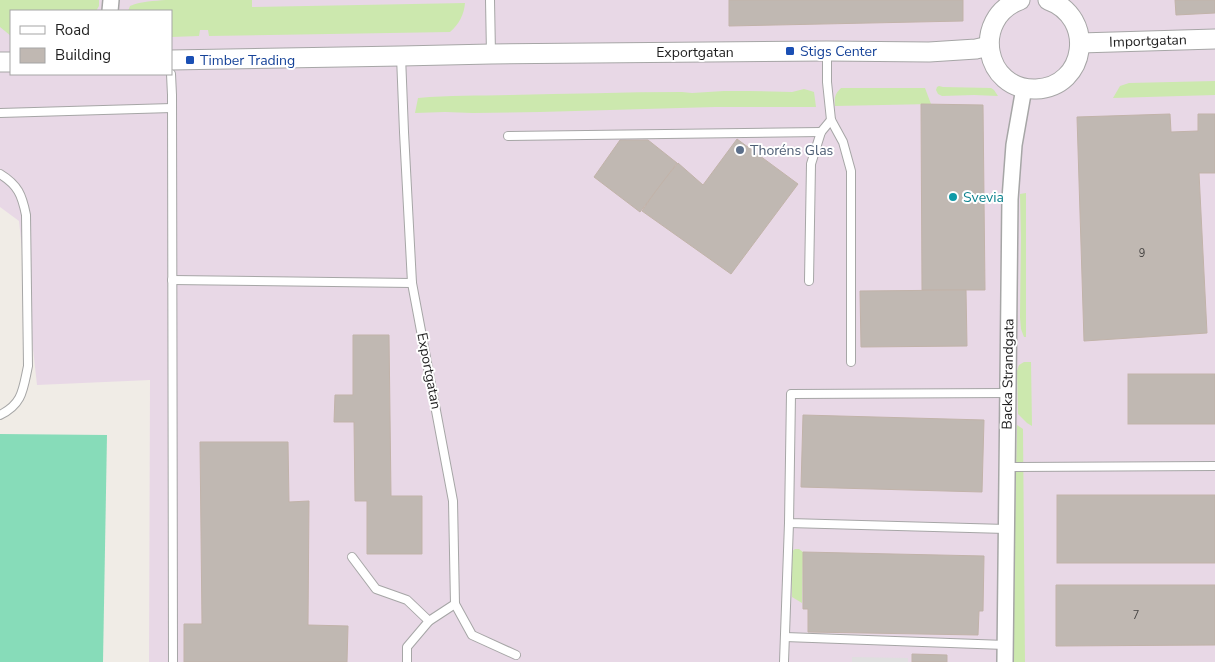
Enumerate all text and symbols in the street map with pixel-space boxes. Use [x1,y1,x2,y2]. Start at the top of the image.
legend [10,10,172,75]
text: Road [55,20,90,40]
street label: Importgatan [1109,30,1187,52]
place label: Stigs Center [800,42,877,61]
street label: Exportgatan [656,43,734,62]
text: Building [55,45,111,65]
marker: Stigs Center [784,45,796,57]
place label: Timber Trading [200,51,295,70]
marker: Timber Trading [184,54,196,66]
place label: Thoréns Glas [750,141,834,160]
marker: Thoréns Glas [734,144,746,156]
place label: Svevia [963,188,1004,207]
marker: Svevia [947,191,959,203]
house number: 9 [1139,246,1145,261]
street label: Backa Strandgata [998,318,1018,430]
street label: Exportgatan [412,331,446,411]
house number: 7 [1133,608,1139,623]

